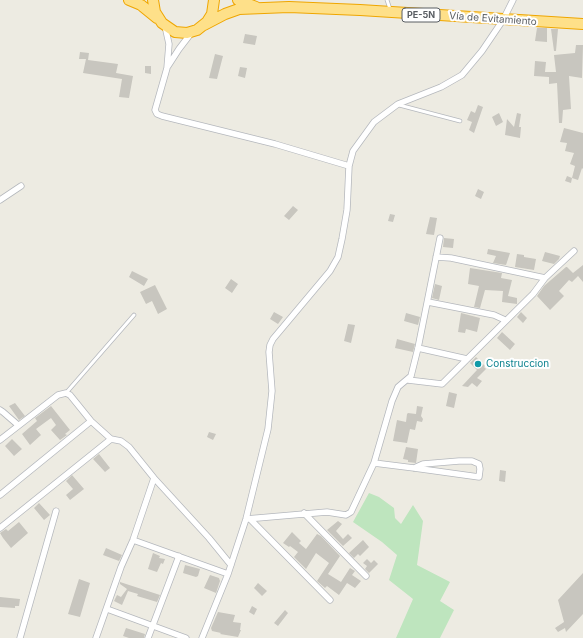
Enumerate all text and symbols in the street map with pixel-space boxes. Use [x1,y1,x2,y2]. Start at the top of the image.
road number: PE-5N [402,8,440,22]
street label: Vía de Evitamiento [449,10,537,28]
place label: Construccion [486,358,549,370]
marker: Construccion [473,359,483,369]

